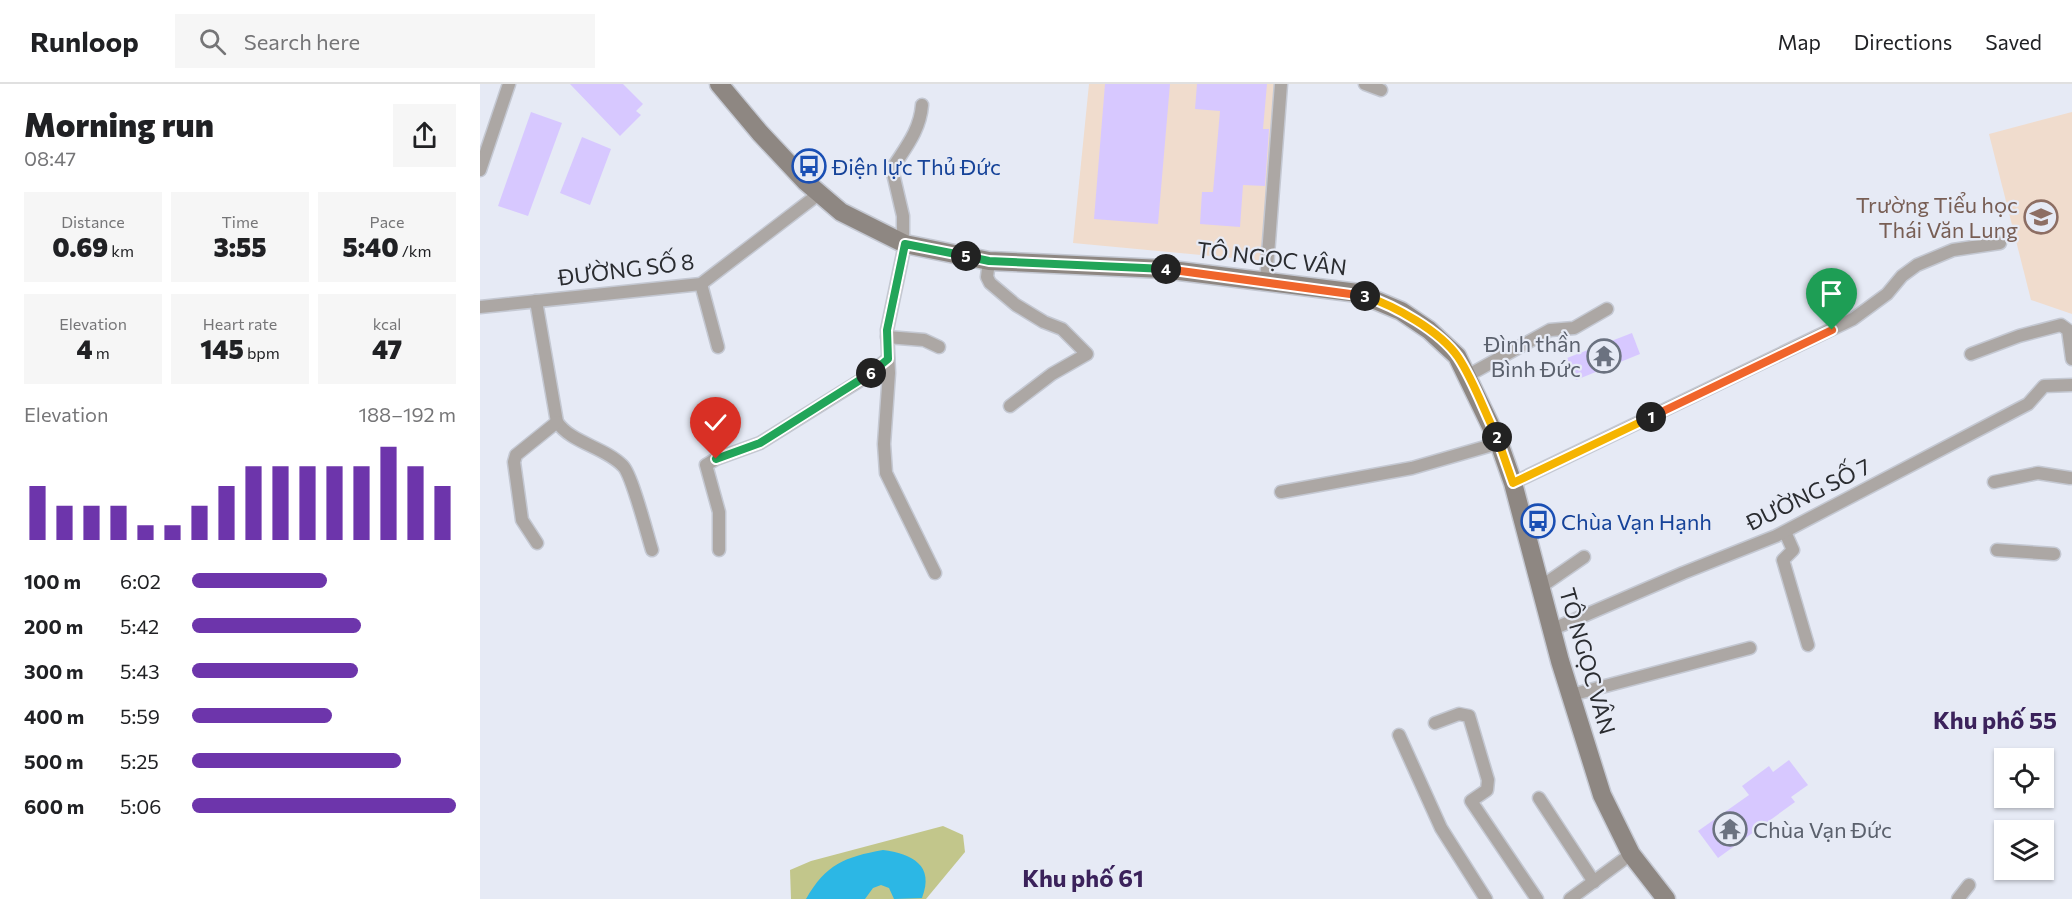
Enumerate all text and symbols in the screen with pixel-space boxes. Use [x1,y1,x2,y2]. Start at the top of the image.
search box [175,14,595,68]
text: Runloop [30,24,139,58]
icon: search [196,25,229,58]
text: Search here [244,28,360,55]
text: Map [1778,29,1821,54]
text: Directions [1854,29,1952,54]
text: Saved [1985,29,2042,54]
text: Morning run [24,103,214,144]
button: share [393,104,456,167]
text: 08:47 [24,146,76,170]
bus stop icon: Điện lực Thủ Đức [791,148,827,184]
place label: Điện lực Thủ Đức [831,153,1001,180]
place label: Trường Tiểu học Thái Văn Lung [1856,191,2018,243]
school or university icon: Trường Tiểu học Thái Văn Lung [2023,199,2059,235]
text: Distance [61,212,125,231]
text: Time [222,212,258,231]
text: Pace [370,212,404,231]
text: 0.69 [52,231,108,262]
text: 3:55 [213,231,267,262]
text: 5:40 [342,231,399,262]
street label: TÔ NGỌC VÂN [1195,235,1349,281]
text: km [108,241,134,260]
text: /km [399,241,432,260]
pin: 5 [951,241,981,271]
street label: ĐƯỜNG SỐ 8 [555,245,696,291]
text: 5 [961,246,971,265]
pin: 4 [1151,254,1181,284]
text: 4 [1161,259,1171,278]
pin [1806,268,1857,330]
icon: arrive [1815,277,1848,310]
pin: 3 [1350,281,1380,311]
text: 3 [1360,286,1370,305]
text: Elevation [59,314,127,333]
text: Heart rate [203,314,277,333]
text: kcal [373,314,401,333]
place label: Đình thần Bình Đức [1483,330,1581,382]
text: 4 [76,333,93,364]
text: 145 [200,333,244,364]
text: 47 [372,333,402,364]
temple icon: Đình thần Bình Đức [1586,338,1622,374]
text: m [93,343,110,362]
text: bpm [244,343,280,362]
pin: 6 [856,358,886,388]
text: 6 [866,363,876,382]
pin [690,397,741,459]
text: Elevation [24,402,109,426]
text: 188–192 m [358,402,456,426]
pin: 1 [1636,402,1666,432]
icon: check [699,406,732,439]
text: 1 [1647,407,1655,426]
pin: 2 [1482,422,1512,452]
text: 2 [1492,427,1502,446]
street label: ĐƯỜNG SỐ 7 [1740,450,1875,536]
bus stop icon: Chùa Vạn Hạnh [1520,503,1556,539]
place label: Chùa Vạn Hạnh [1561,508,1712,535]
text: 100 m [24,569,81,593]
text: 6:02 [120,569,161,593]
street label: TÔ NGỌC VÂN [1554,585,1622,737]
text: 200 m [24,614,83,638]
text: 5:42 [120,614,159,638]
text: 300 m [24,659,84,683]
text: 5:43 [120,659,160,683]
text: 400 m [24,704,84,728]
text: 5:59 [120,704,160,728]
district label: Khu phố 55 [1933,705,2057,734]
map controls [1994,748,2054,880]
button: locate [1994,748,2054,808]
text: 500 m [24,749,84,773]
text: 5:25 [120,749,159,773]
text: 600 m [24,794,84,818]
text: 5:06 [120,794,161,818]
temple icon: Chùa Vạn Đức [1712,811,1748,847]
place label: Chùa Vạn Đức [1753,816,1892,843]
button: layers [1994,820,2054,880]
district label: Khu phố 61 [1022,863,1144,892]

